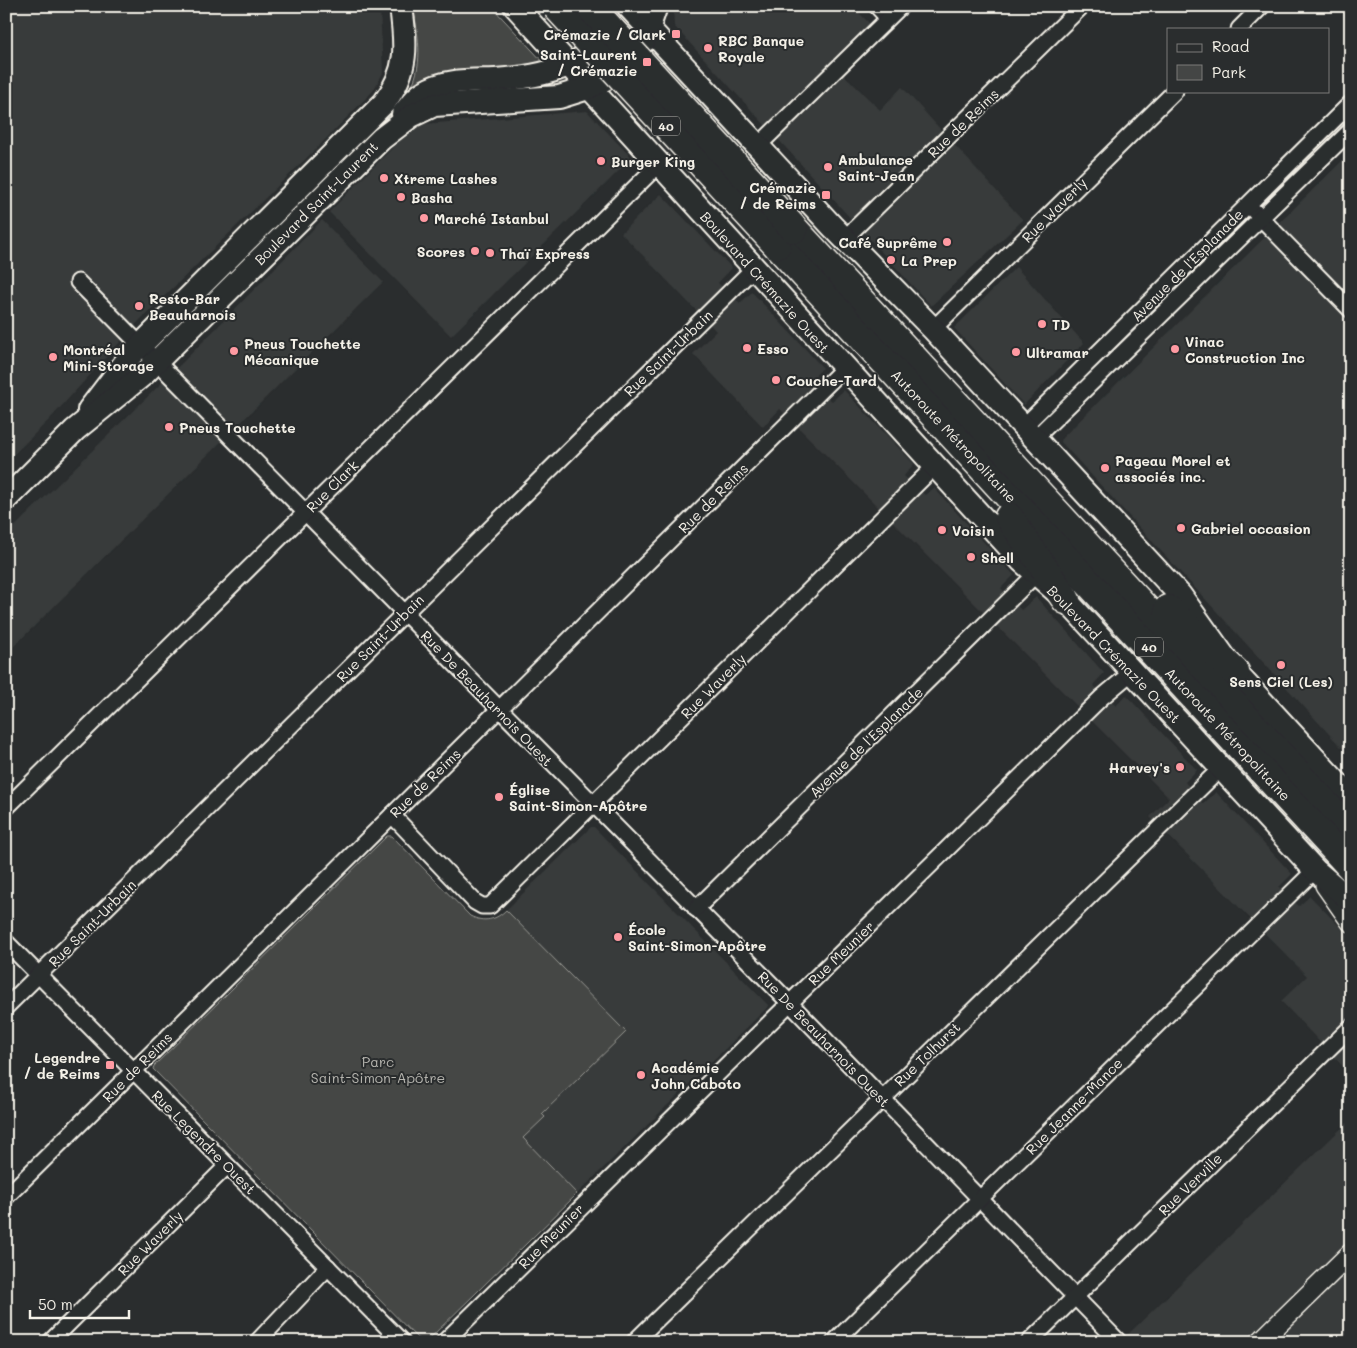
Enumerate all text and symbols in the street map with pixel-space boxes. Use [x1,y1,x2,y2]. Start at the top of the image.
place label: Crémazie / Clark [543,25,666,44]
marker: Crémazie / Clark [670,28,682,40]
legend [1167,28,1330,92]
place label: RBC Banque Royale [718,31,804,66]
text: Road [1212,36,1249,56]
marker: RBC Banque Royale [702,42,714,54]
place label: Saint-Laurent / Crémazie [540,45,637,80]
marker: Saint-Laurent / Crémazie [641,56,653,68]
text: Park [1212,62,1246,82]
street label: Rue de Reims [923,84,1003,162]
road number: 40 [652,116,680,136]
street label: Boulevard Saint-Laurent [250,137,382,269]
place label: Ambulance Saint-Jean [838,150,914,185]
place label: Burger King [611,152,695,171]
marker: Burger King [595,155,607,167]
marker: Ambulance Saint-Jean [822,161,834,173]
place label: Xtreme Lashes [394,169,497,188]
marker: Xtreme Lashes [378,172,390,184]
street label: Rue Waverly [1017,173,1091,247]
place label: Crémazie / de Reims [740,178,816,213]
place label: Basha [411,188,453,207]
marker: Crémazie / de Reims [820,189,832,201]
marker: Basha [395,191,407,203]
street label: Avenue de l'Esplanade [1127,205,1247,325]
street label: Boulevard Crémazie Ouest [696,207,834,357]
place label: Marché Istanbul [434,209,549,228]
marker: Marché Istanbul [418,212,430,224]
place label: Café Suprême [838,233,937,252]
marker: Café Suprême [941,236,953,248]
place label: Scores [417,242,465,261]
place label: Thaï Express [500,244,590,263]
marker: Scores [469,245,481,257]
marker: Thaï Express [484,247,496,259]
place label: La Prep [901,251,957,270]
marker: La Prep [885,254,897,266]
place label: Resto-Bar Beauharnois [149,289,236,324]
marker: Resto-Bar Beauharnois [133,300,145,312]
street label: Rue Saint-Urbain [619,306,717,400]
place label: TD [1052,315,1070,334]
marker: TD [1036,318,1048,330]
place label: Vinac Construction Inc [1185,332,1305,367]
place label: Pneus Touchette Mécanique [244,334,360,369]
place label: Esso [757,339,789,358]
place label: Montréal Mini-Storage [63,340,154,375]
marker: Esso [741,342,753,354]
place label: Ultramar [1026,343,1089,362]
marker: Vinac Construction Inc [1169,343,1181,355]
marker: Pneus Touchette Mécanique [228,345,240,357]
marker: Ultramar [1010,346,1022,358]
marker: Montréal Mini-Storage [47,351,59,363]
street label: Autoroute Métropolitaine [887,365,1021,507]
place label: Couche-Tard [786,371,877,390]
marker: Couche-Tard [770,374,782,386]
place label: Pneus Touchette [179,418,295,437]
marker: Pneus Touchette [163,421,175,433]
place label: Pageau Morel et associés inc. [1115,451,1230,486]
street label: Rue Clark [302,456,362,516]
street label: Rue de Reims [674,459,752,537]
marker: Pageau Morel et associés inc. [1099,462,1111,474]
place label: Gabriel occasion [1191,519,1311,538]
place label: Voisin [952,521,994,540]
marker: Gabriel occasion [1175,522,1187,534]
marker: Voisin [936,524,948,536]
place label: Shell [981,548,1014,567]
marker: Shell [965,551,977,563]
street label: Boulevard Crémazie Ouest [1043,581,1185,727]
street label: Rue Saint-Urbain [332,590,428,686]
street label: Rue De Beauharnois Ouest [417,626,557,770]
road number: 40 [1135,638,1163,656]
street label: Rue Waverly [676,649,750,723]
marker: Sens Ciel (Les) [1275,659,1287,671]
street label: Autoroute Métropolitaine [1161,663,1295,805]
place label: Sens Ciel (Les) [1229,672,1333,691]
street label: Avenue de l'Esplanade [805,683,927,801]
street label: Rue de Reims [385,744,465,822]
place label: Harvey's [1109,758,1170,777]
marker: Harvey's [1174,761,1186,773]
place label: Église Saint-Simon-Apôtre [509,780,647,815]
marker: Église Saint-Simon-Apôtre [493,791,505,803]
street label: Rue Saint-Urbain [44,875,140,971]
street label: Rue Meunier [804,917,878,989]
place label: École Saint-Simon-Apôtre [628,920,766,955]
marker: École Saint-Simon-Apôtre [612,931,624,943]
street label: Rue De Beauharnois Ouest [754,967,894,1111]
street label: Rue Tolhurst [890,1018,964,1090]
street label: Rue de Reims [98,1028,176,1106]
place label: Legendre / de Reims [24,1048,100,1083]
park label: Parc Saint-Simon-Apôtre [311,1052,445,1087]
street label: Rue Jeanne-Mance [1022,1054,1126,1158]
place label: Académie John Caboto [651,1058,742,1093]
marker: Legendre / de Reims [104,1059,116,1071]
marker: Académie John Caboto [635,1069,647,1081]
street label: Rue Legendre Ouest [148,1086,260,1198]
street label: Rue Verville [1154,1149,1226,1219]
street label: Rue Meunier [514,1199,588,1273]
street label: Rue Waverly [113,1206,187,1280]
scale bar [30,1288,129,1320]
text: 50 m [38,1294,73,1314]

